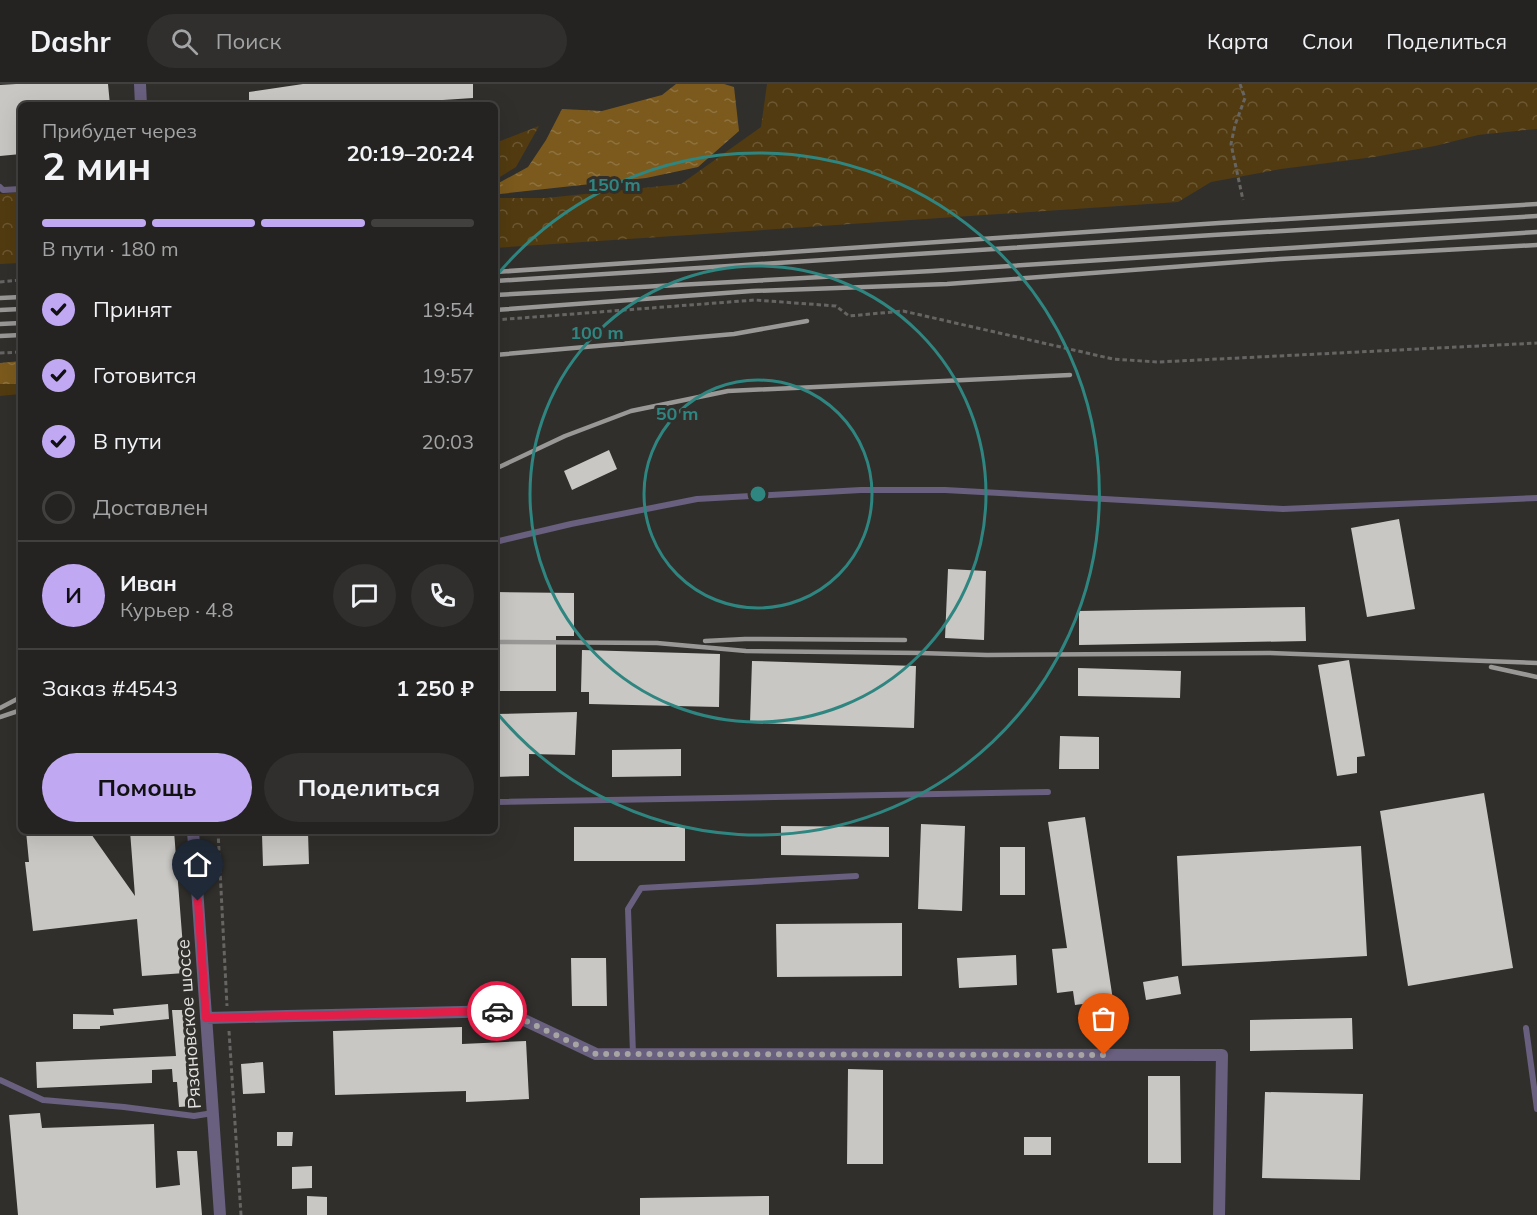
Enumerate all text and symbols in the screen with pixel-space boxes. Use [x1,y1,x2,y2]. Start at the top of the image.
search box [147,14,567,68]
text: Dashr [30,24,111,59]
icon: search [168,25,201,58]
text: Поиск [216,27,281,55]
text: Карта [1207,28,1269,54]
text: Слои [1302,28,1353,54]
text: Поделиться [1386,28,1507,54]
text: Прибудет через [42,118,197,143]
text: 20:19–20:24 [346,139,474,167]
text: 2 мин [42,141,151,190]
text: 150 m [587,173,641,196]
text: В пути · 180 m [42,236,178,261]
icon: check [42,293,75,326]
text: Принят [93,295,172,323]
text: 19:54 [421,297,474,322]
text: 100 m [570,321,624,344]
icon: check [42,359,75,392]
text: Готовится [93,361,197,389]
text: 19:57 [421,363,474,388]
text: 50 m [656,402,698,425]
icon: check [42,425,75,458]
text: В пути [93,427,162,455]
text: 20:03 [421,429,474,454]
centre of rings [748,484,768,504]
text: Доставлен [93,493,209,521]
button: chat [333,564,396,627]
button: phone [411,564,474,627]
text: Иван [120,569,177,597]
text: И [65,581,82,609]
text: Курьер · 4.8 [120,597,234,622]
text: Заказ #4543 [42,674,178,702]
text: 1 250 ₽ [396,674,474,702]
button: Помощь [42,753,252,822]
button: Поделиться [264,753,474,822]
pin [172,839,223,901]
icon: home [181,848,214,881]
street label: Рязановское шоссе [171,938,206,1110]
courier [467,981,527,1041]
pin [1078,993,1129,1055]
icon: car [481,995,514,1028]
icon: bag [1087,1002,1120,1035]

